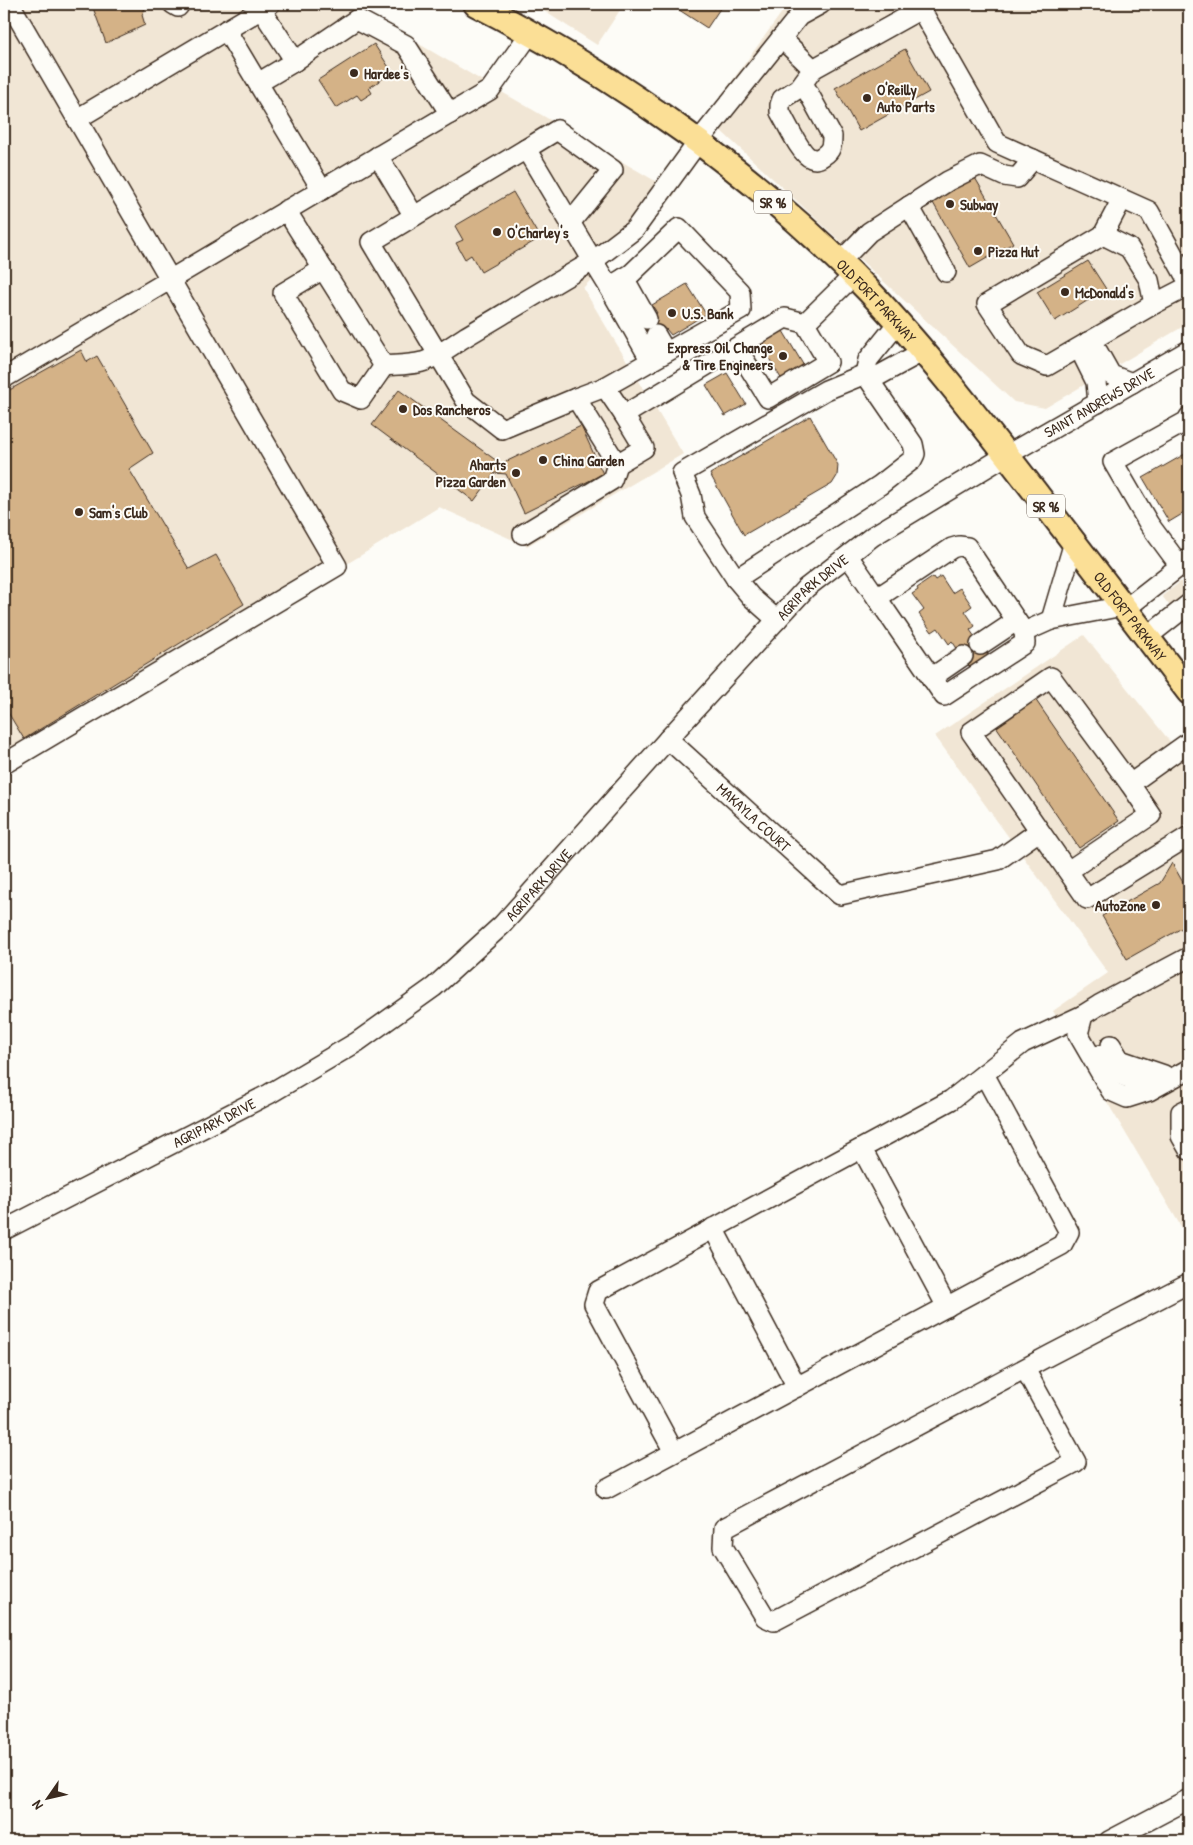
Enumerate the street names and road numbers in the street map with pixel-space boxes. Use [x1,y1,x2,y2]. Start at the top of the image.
road number: SR 96 [754,190,792,213]
street label: OLD FORT PARKWAY [832,254,922,347]
street label: SAINT ANDREWS DRIVE [1040,362,1158,442]
road number: SR 96 [1027,494,1065,518]
street label: AGRIPARK DRIVE [772,549,853,624]
street label: OLD FORT PARKWAY [1089,567,1172,665]
street label: MAKAYLA COURT [712,778,796,857]
street label: AGRIPARK DRIVE [500,844,576,925]
street label: AGRIPARK DRIVE [169,1092,259,1152]

